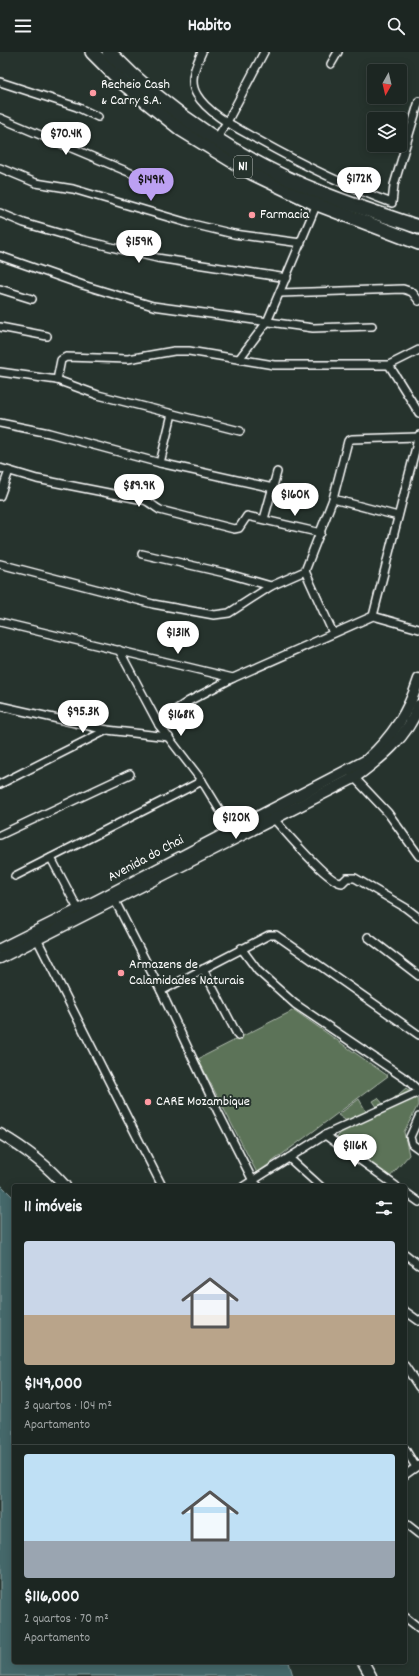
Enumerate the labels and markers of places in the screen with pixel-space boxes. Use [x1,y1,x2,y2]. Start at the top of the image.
place label: Recheio Cash & Carry S.A. [101,75,170,111]
marker: Recheio Cash & Carry S.A. [88,88,98,98]
pin: $70.4K [33,122,99,156]
pin: $172K [331,167,387,201]
pin: $149K [123,168,179,202]
place label: Farmacia [260,205,309,225]
marker: Farmacia [247,210,257,220]
pin: $159K [111,230,167,264]
pin: $89.9K [106,474,172,508]
pin: $160K [267,483,323,517]
pin: $131K [150,621,206,655]
pin: $95.3K [50,700,116,734]
pin: $168K [153,703,209,737]
pin: $120K [208,806,264,840]
place label: Armazens de Calamidades Naturais [129,955,245,991]
marker: Armazens de Calamidades Naturais [116,968,126,978]
place label: CARE Mozambique [156,1092,250,1112]
marker: CARE Mozambique [143,1097,153,1107]
pin: $116K [327,1134,383,1168]

